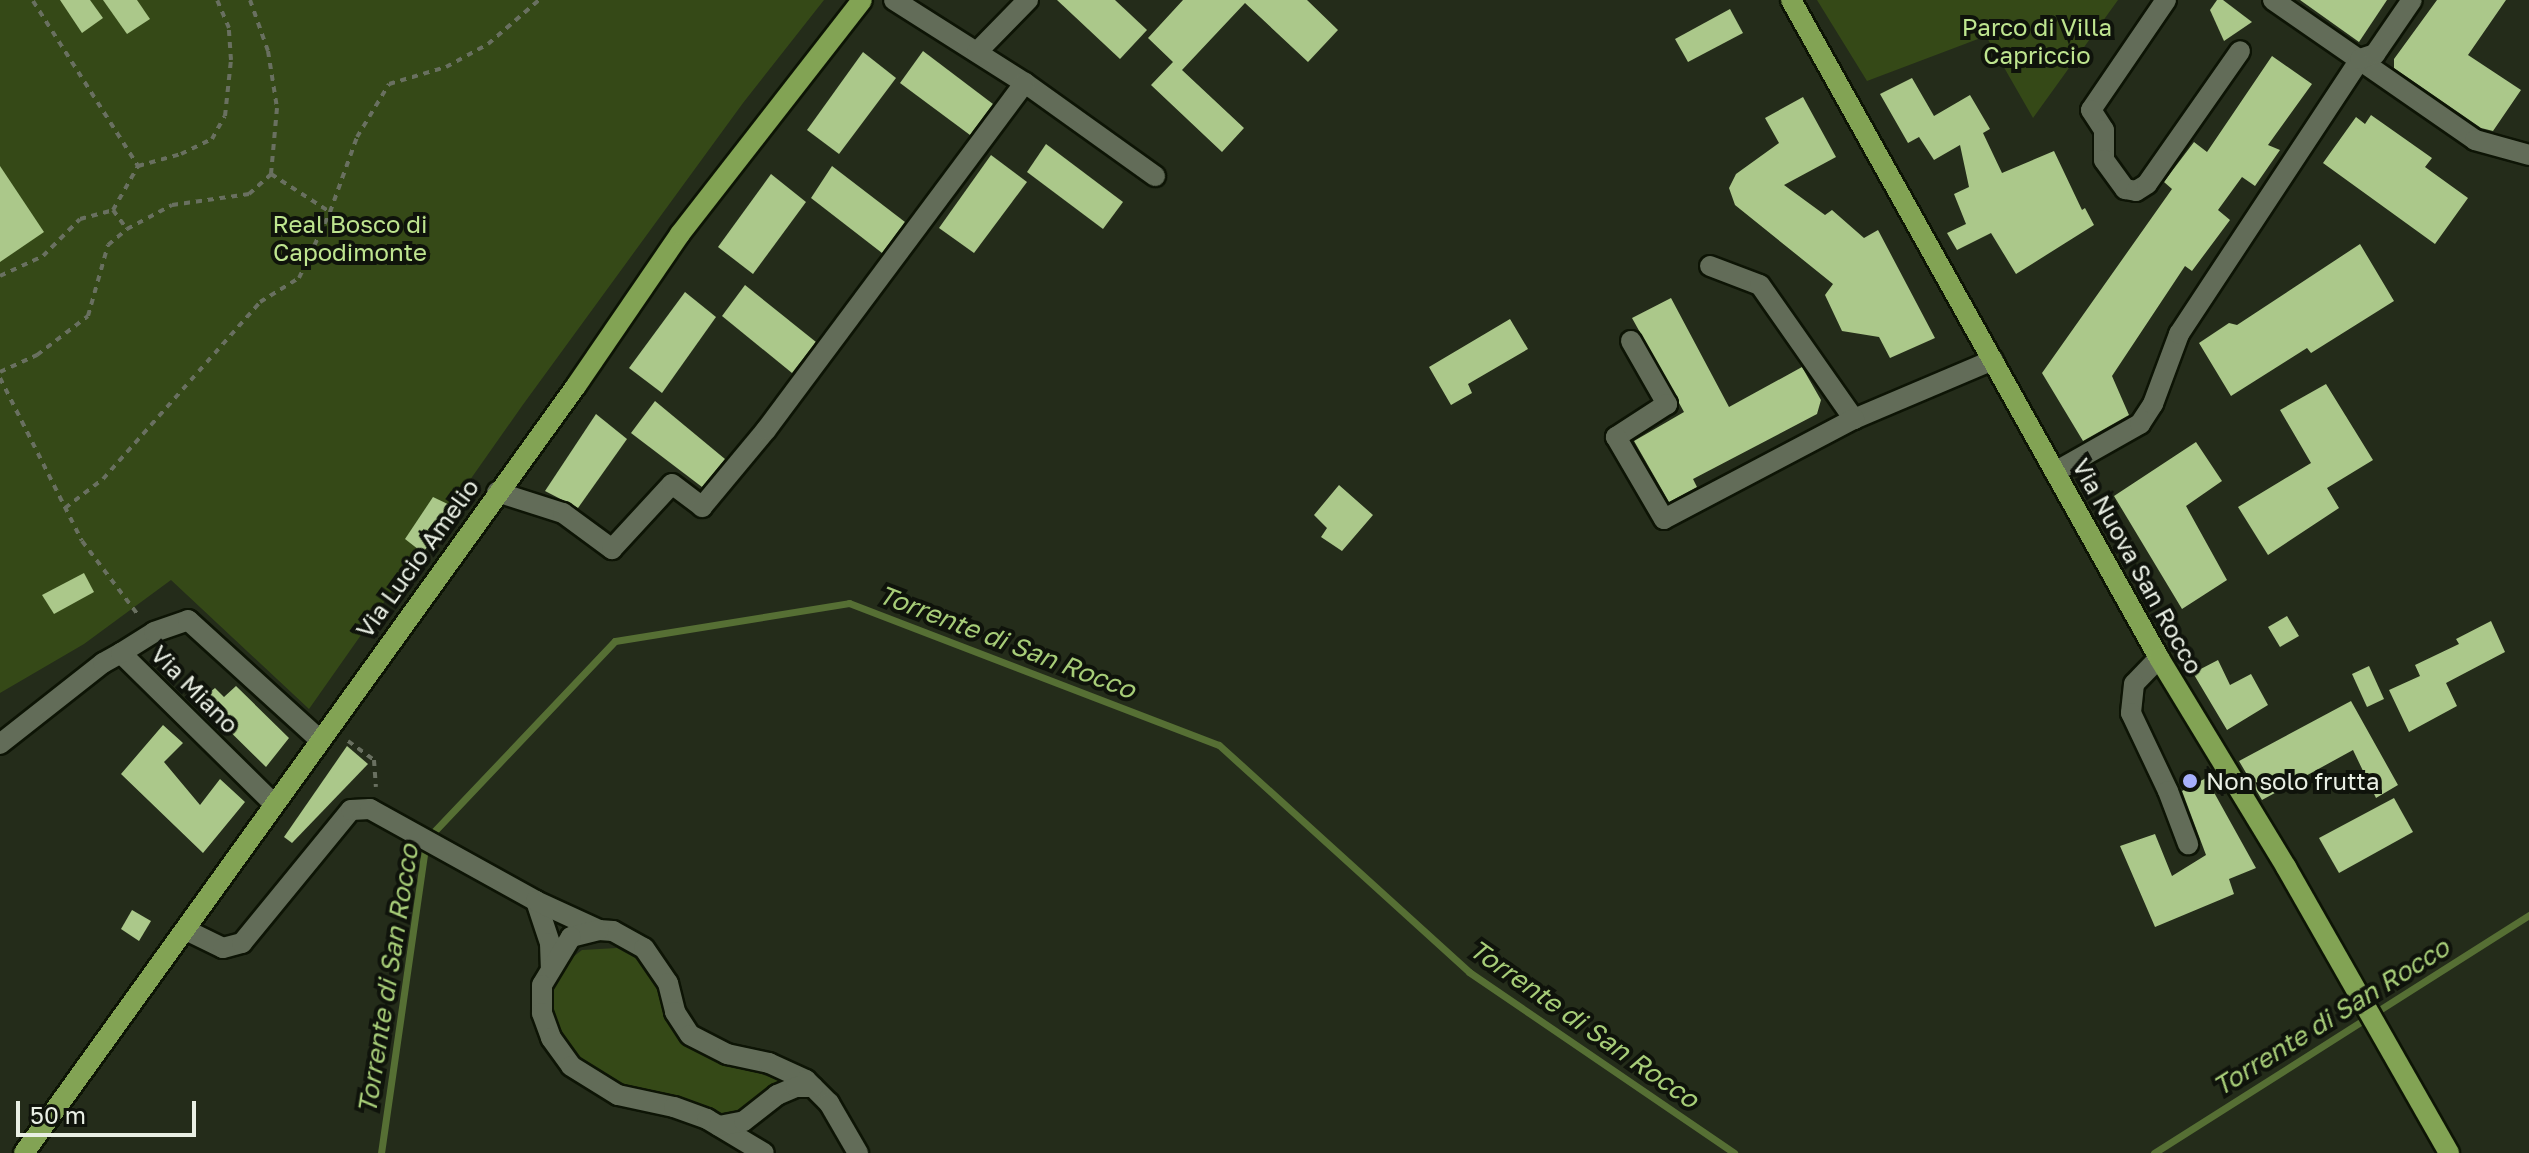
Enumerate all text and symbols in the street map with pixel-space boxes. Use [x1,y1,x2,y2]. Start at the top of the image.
park label: Parco di Villa Capriccio [1962,13,2112,69]
park label: Real Bosco di Capodimonte [272,210,428,266]
street label: Via Nuova San Rocco [2067,453,2209,679]
street label: Via Lucio Amelio [350,473,484,643]
water label: Torrente di San Rocco [874,579,1140,705]
street label: Via Miano [145,639,245,739]
place label: Non solo frutta [2206,767,2380,795]
marker: Non solo frutta [2181,772,2199,790]
water label: Torrente di San Rocco [351,842,425,1116]
water label: Torrente di San Rocco [2207,932,2455,1102]
water label: Torrente di San Rocco [1463,933,1705,1115]
scale bar [20,1085,200,1135]
text: 50 m [30,1100,86,1129]

